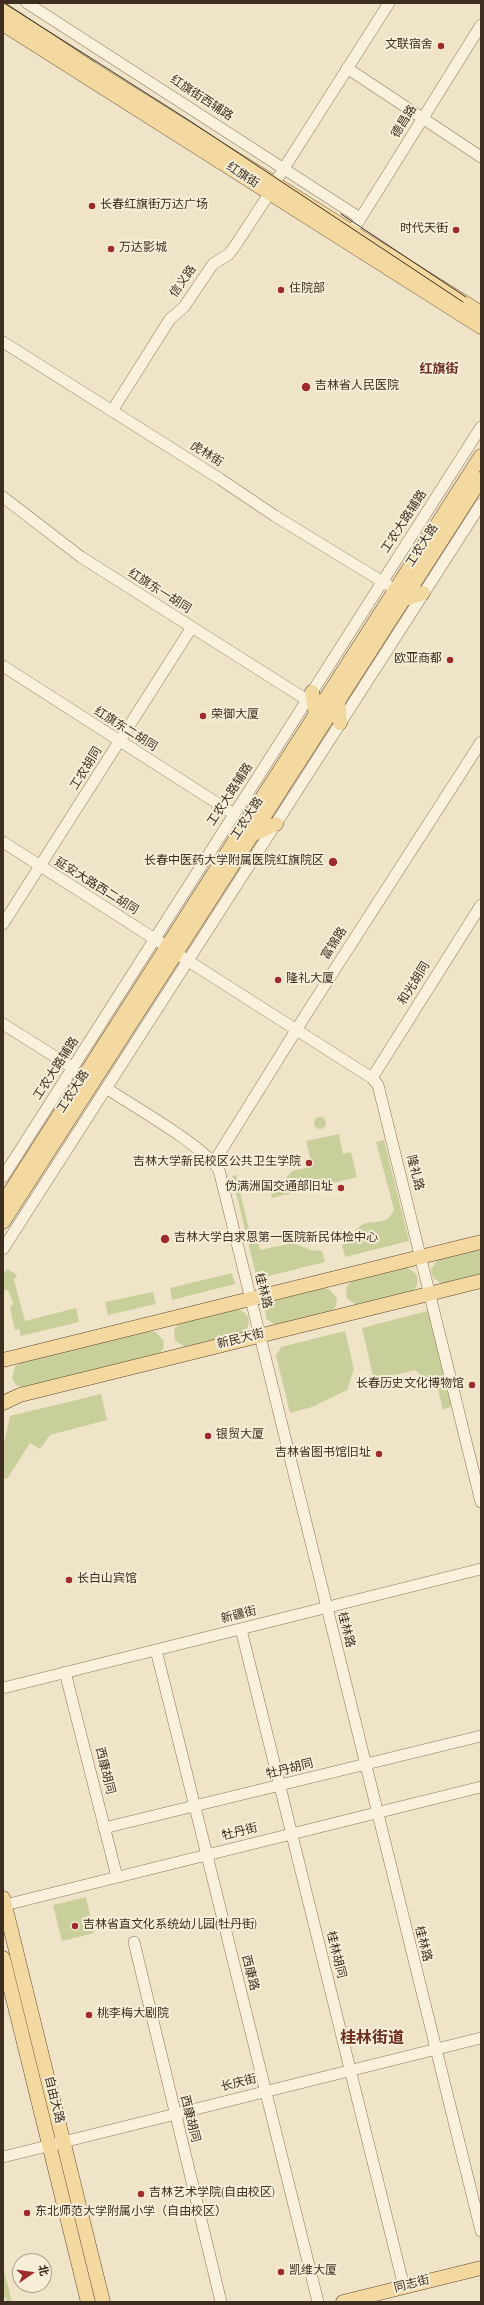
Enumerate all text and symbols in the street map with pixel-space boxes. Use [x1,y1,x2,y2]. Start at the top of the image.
place label: 文联宿舍 [385,39,433,53]
marker: 文联宿舍 [436,41,446,51]
street label: 红旗街西辅路 [167,73,235,125]
street label: 德昌路 [389,103,421,141]
street label: 红旗街 [223,160,261,192]
place label: 长春红旗街万达广场 [100,199,208,213]
marker: 长春红旗街万达广场 [87,201,97,211]
place label: 时代天街 [400,223,448,237]
marker: 时代天街 [451,225,461,235]
place label: 万达影城 [119,242,167,256]
marker: 万达影城 [106,244,116,254]
street label: 信义路 [168,263,200,301]
place label: 住院部 [289,283,325,297]
marker: 住院部 [276,285,286,295]
district label: 红旗街 [420,362,458,378]
place label: 吉林省人民医院 [315,380,399,394]
marker: 吉林省人民医院 [300,381,312,393]
street label: 虎林街 [187,439,225,471]
street label: 工农大路辅路 [379,488,431,556]
street label: 工农大路 [404,522,442,570]
street label: 红旗东一胡同 [125,567,193,617]
place label: 欧亚商都 [394,653,442,667]
marker: 欧亚商都 [445,655,455,665]
street label: 红旗东二胡同 [91,705,159,755]
place label: 荣御大厦 [211,709,259,723]
marker: 荣御大厦 [198,711,208,721]
street label: 工农胡同 [68,745,106,793]
street label: 工农大路辅路 [205,761,257,829]
street label: 工农大路 [229,795,267,843]
street label: 延安大路西二胡同 [51,855,141,919]
place label: 长春中医药大学附属医院红旗院区 [144,855,324,869]
marker: 长春中医药大学附属医院红旗院区 [327,856,339,868]
street label: 富锦路 [319,925,351,963]
street label: 和光胡同 [396,960,434,1008]
place label: 隆礼大厦 [286,973,334,987]
marker: 隆礼大厦 [273,975,283,985]
street label: 工农大路辅路 [31,1035,83,1103]
street label: 工农大路 [55,1068,93,1116]
street label: 隆礼路 [403,1154,425,1192]
place label: 吉林大学新民校区公共卫生学院 [133,1156,301,1170]
marker: 吉林大学新民校区公共卫生学院 [304,1158,314,1168]
place label: 伪满洲国交通部旧址 [225,1181,333,1195]
marker: 伪满洲国交通部旧址 [336,1183,346,1193]
place label: 吉林大学白求恩第一医院新民体检中心 [174,1232,378,1246]
marker: 吉林大学白求恩第一医院新民体检中心 [159,1233,171,1245]
street label: 桂林路 [251,1272,273,1310]
street label: 新民大街 [216,1327,266,1353]
place label: 长春历史文化博物馆 [356,1378,464,1392]
marker: 长春历史文化博物馆 [467,1380,477,1390]
place label: 银贸大厦 [216,1429,264,1443]
marker: 银贸大厦 [203,1431,213,1441]
place label: 吉林省图书馆旧址 [275,1447,371,1461]
marker: 吉林省图书馆旧址 [374,1449,384,1459]
place label: 长白山宾馆 [77,1573,137,1587]
marker: 长白山宾馆 [64,1575,74,1585]
street label: 新疆街 [220,1605,258,1627]
street label: 桂林路 [334,1611,356,1649]
street label: 西康胡同 [91,1746,117,1796]
street label: 牡丹胡同 [265,1757,315,1783]
street label: 牡丹街 [221,1822,259,1844]
place label: 吉林省直文化系统幼儿园(牡丹街) [83,1919,257,1933]
marker: 吉林省直文化系统幼儿园(牡丹街) [70,1921,80,1931]
street label: 桂林路 [411,1925,433,1963]
street label: 桂林胡同 [322,1930,348,1980]
street label: 西康路 [238,1954,260,1992]
place label: 桃李梅大剧院 [97,2008,169,2022]
marker: 桃李梅大剧院 [84,2010,94,2020]
district label: 桂林街道 [340,2030,404,2050]
street label: 长庆街 [220,2073,258,2095]
street label: 自由大路 [40,2075,66,2125]
street label: 西康胡同 [176,2094,202,2144]
place label: 吉林艺术学院(自由校区) [149,2187,275,2201]
marker: 吉林艺术学院(自由校区) [136,2189,146,2199]
place label: 东北师范大学附属小学（自由校区） [35,2206,227,2220]
marker: 东北师范大学附属小学（自由校区） [22,2208,32,2218]
north arrow [12,2253,52,2293]
text: 北 [34,2263,53,2278]
place label: 凯维大厦 [289,2265,337,2279]
marker: 凯维大厦 [276,2267,286,2277]
street label: 同志街 [393,2274,431,2296]

